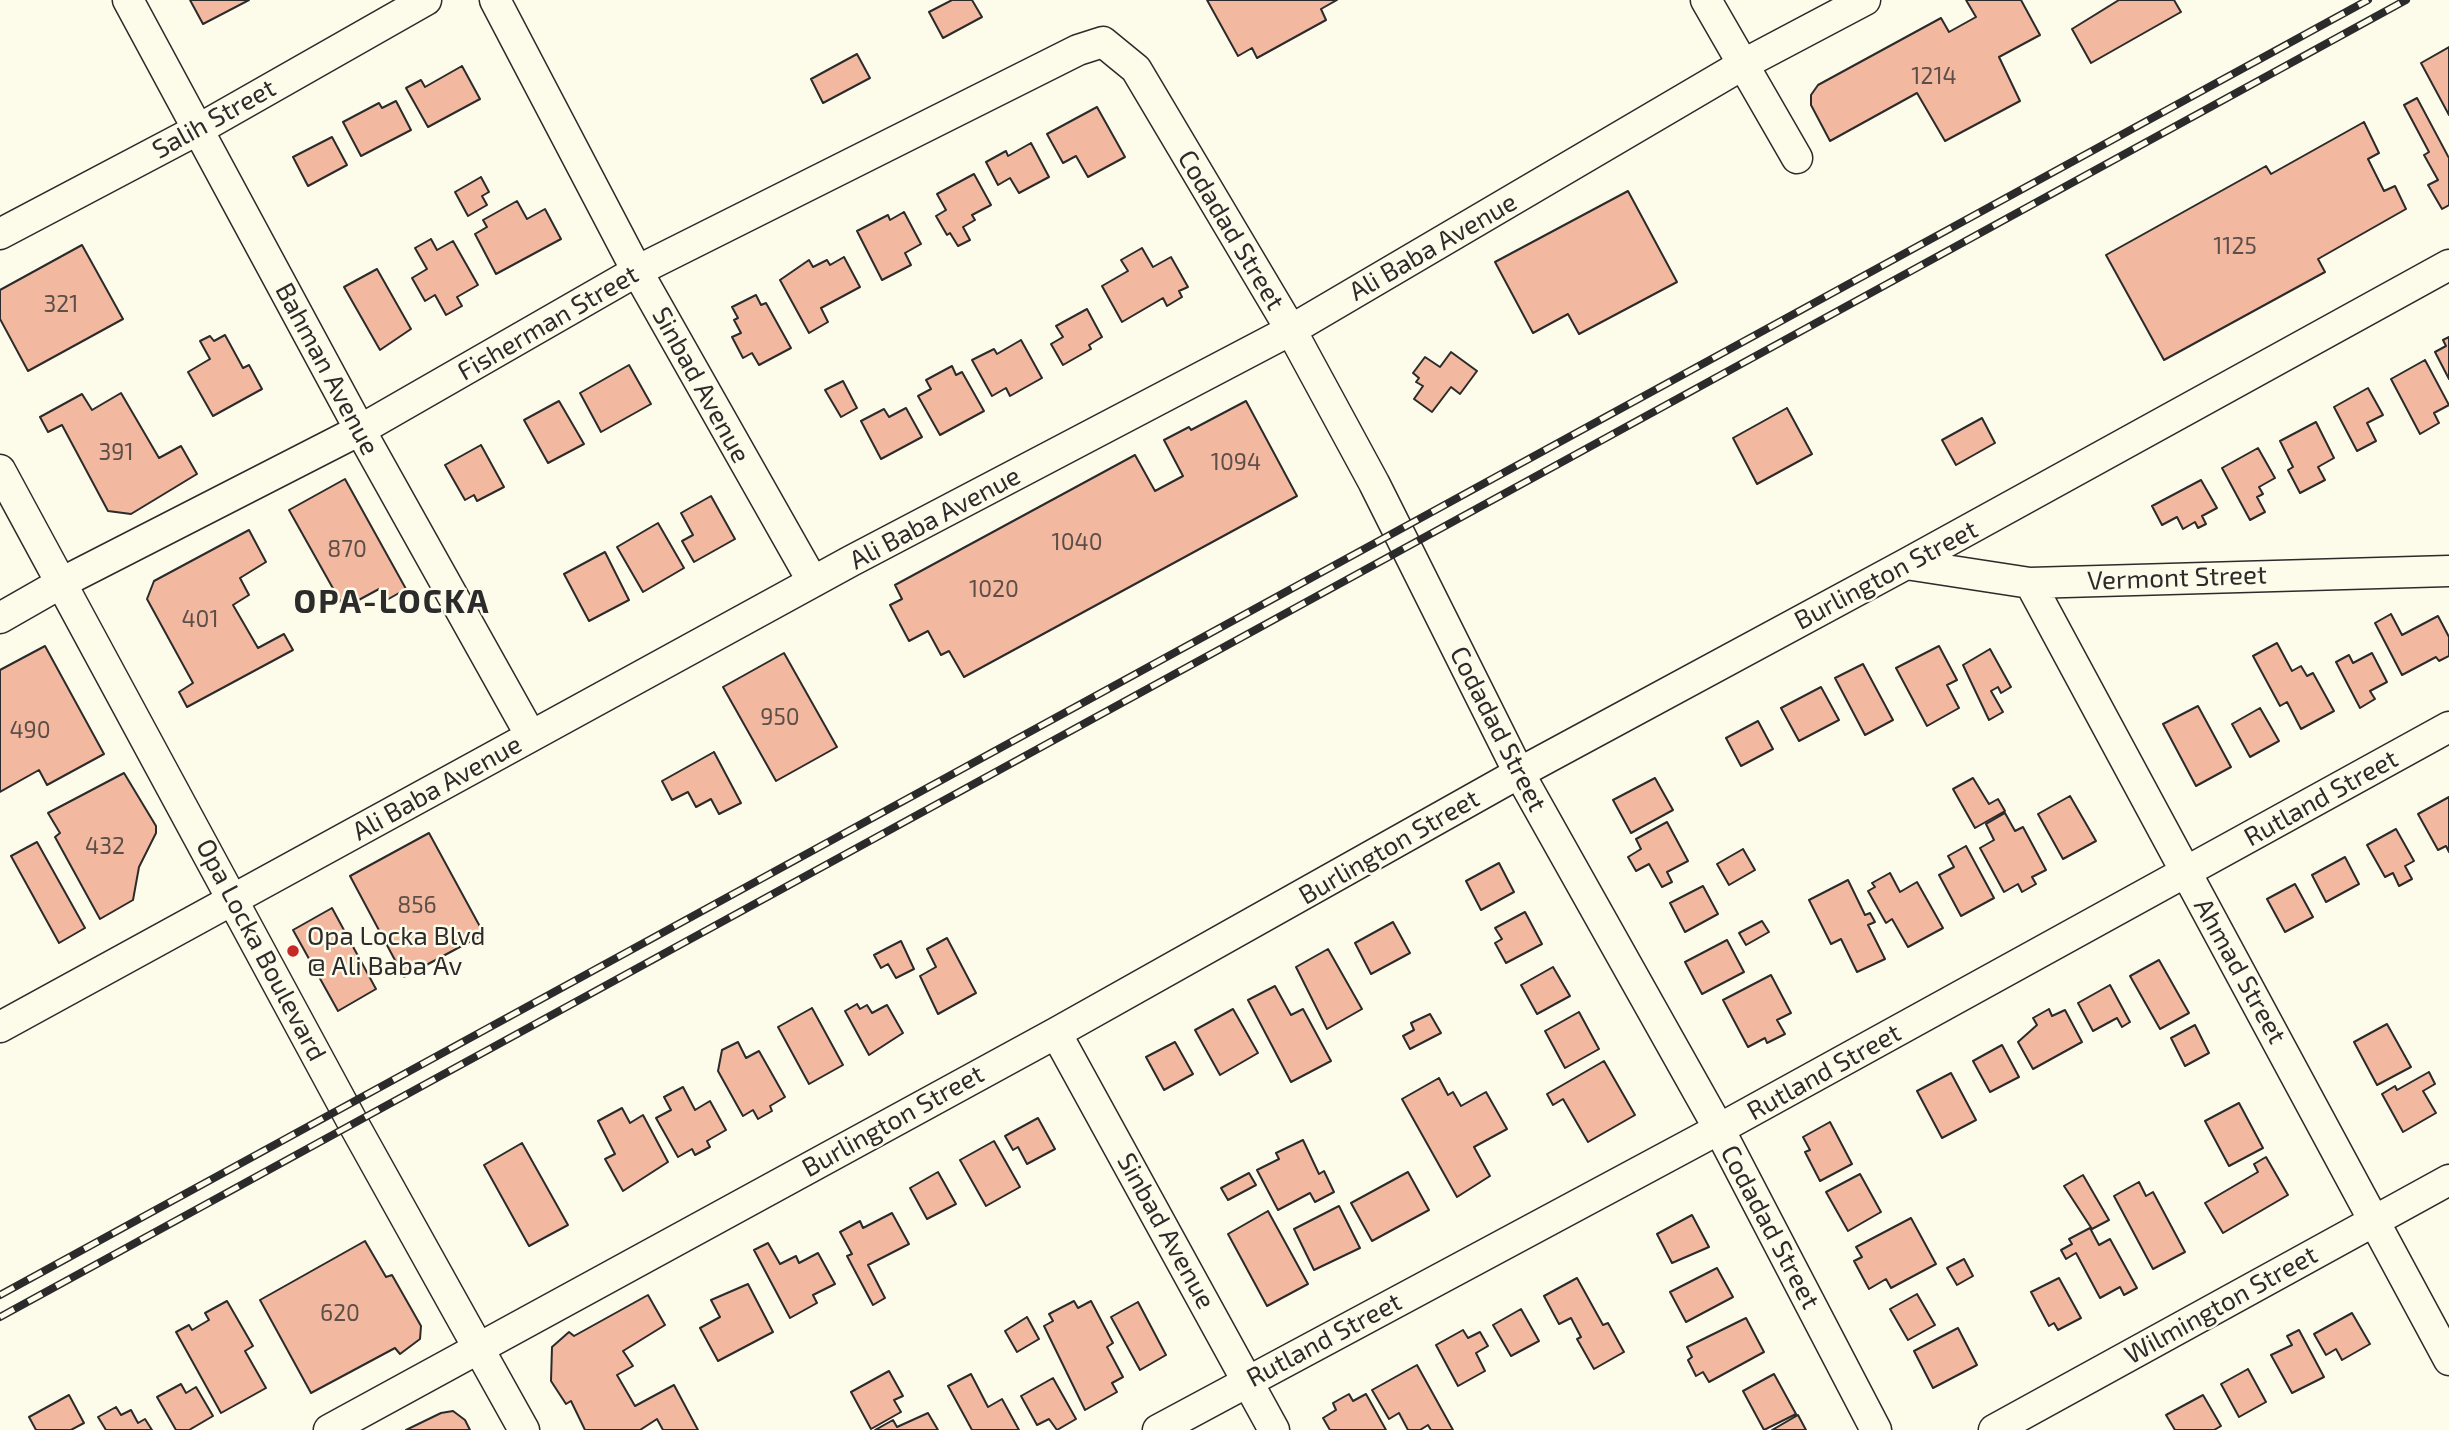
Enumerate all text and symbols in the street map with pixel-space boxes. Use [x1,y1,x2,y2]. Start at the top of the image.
house number: 1214 [1911,62,1957,90]
street label: Salih Street [147,72,281,166]
street label: Codadad Street [1171,144,1291,316]
street label: Ali Baba Avenue [1344,186,1522,308]
house number: 1125 [2213,232,2257,260]
street label: Fisherman Street [452,259,644,387]
street label: Bahman Avenue [268,278,386,460]
house number: 321 [44,290,78,318]
street label: Sinbad Avenue [645,302,757,468]
house number: 391 [98,438,134,466]
house number: 1094 [1211,448,1261,476]
street label: Ali Baba Avenue [844,460,1026,576]
street label: Burlington Street [1789,514,1983,636]
house number: 1040 [1051,528,1103,556]
house number: 870 [327,535,367,563]
street label: Vermont Street [2087,559,2267,597]
house number: 1020 [969,575,1019,603]
district label: OPA-LOCKA [295,582,489,622]
house number: 401 [181,605,219,633]
street label: Codadad Street [1443,641,1553,817]
house number: 950 [760,703,800,731]
house number: 490 [9,716,51,744]
street label: Ali Baba Avenue [347,729,527,847]
street label: Rutland Street [2239,743,2403,853]
street label: Burlington Street [1293,783,1485,911]
house number: 432 [85,832,125,860]
street label: Opa Locka Boulevard [189,834,333,1066]
house number: 856 [397,891,437,919]
street label: Ahmad Street [2187,893,2293,1049]
place label: Opa Locka Blvd @ Ali Baba Av [307,920,485,982]
marker: Opa Locka Blvd @ Ali Baba Av [285,943,301,959]
street label: Rutland Street [1742,1017,1906,1127]
street label: Burlington Street [797,1058,989,1184]
street label: Codadad Street [1714,1140,1826,1314]
street label: Sinbad Avenue [1110,1148,1222,1314]
street label: Wilmington Street [2119,1239,2323,1371]
street label: Rutland Street [1241,1286,1407,1394]
house number: 620 [320,1299,360,1327]

